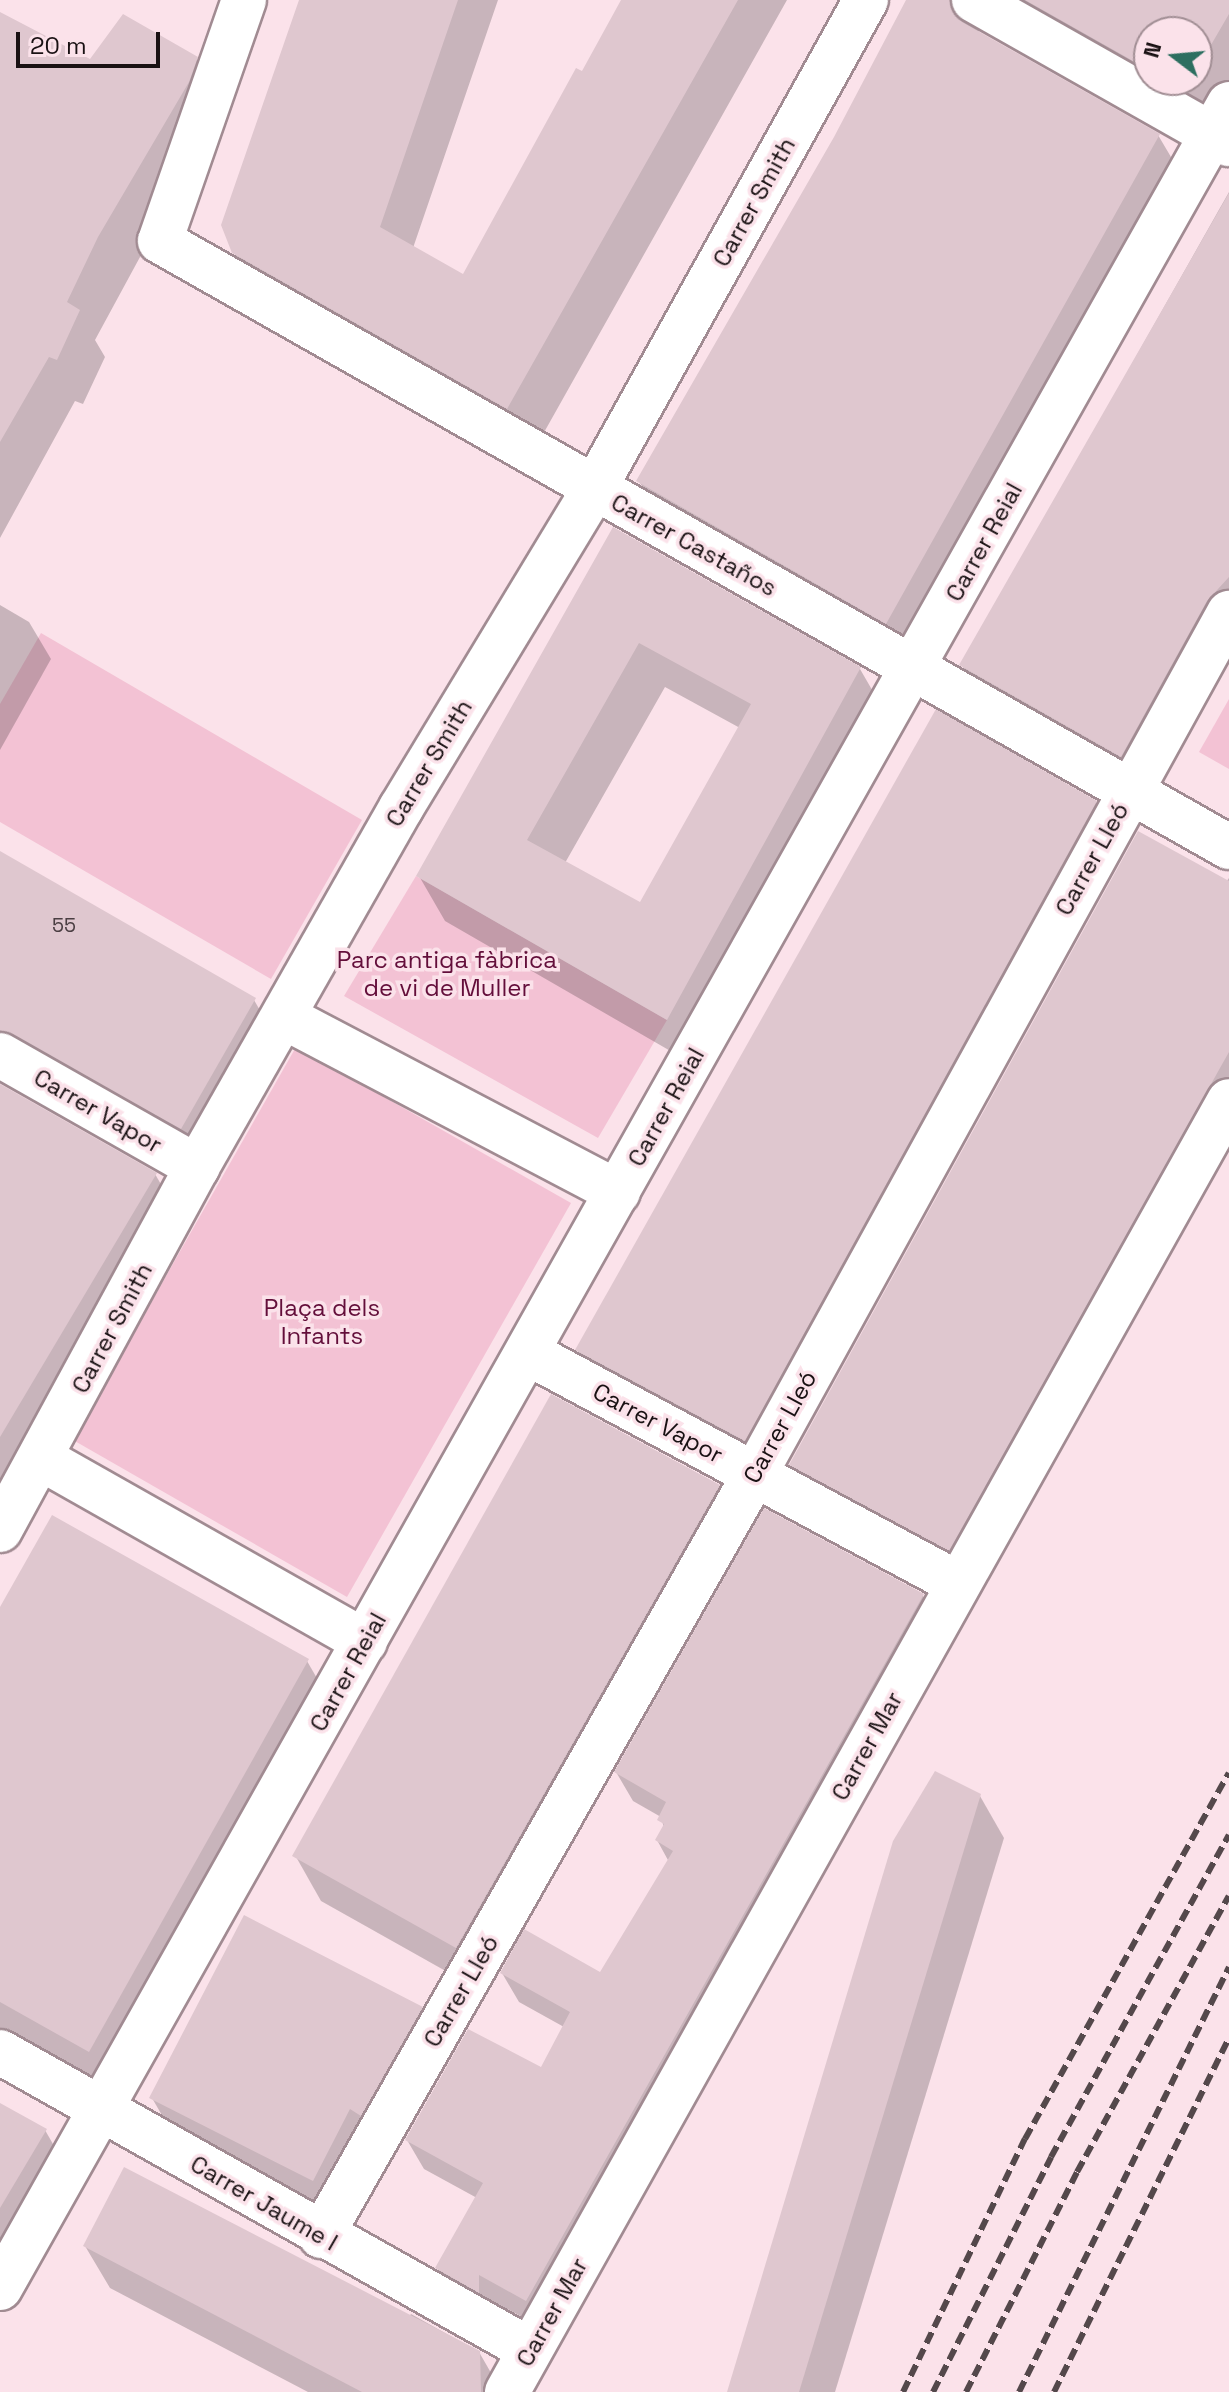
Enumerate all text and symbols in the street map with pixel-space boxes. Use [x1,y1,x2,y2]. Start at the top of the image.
scale bar [20,16,164,66]
north arrow [1133,16,1213,96]
text: 20 m [30,30,87,61]
text: N [1136,39,1167,61]
street label: Carrer Smith [707,132,801,272]
street label: Carrer Reial [940,478,1028,606]
street label: Carrer Castaños [606,488,782,602]
street label: Carrer Smith [380,694,478,832]
street label: Carrer Lleó [1049,798,1135,920]
house number: 55 [52,913,76,937]
park label: Parc antiga fàbrica de vi de Muller [337,946,557,1002]
street label: Carrer Reial [622,1043,710,1171]
street label: Carrer Vapor [29,1063,167,1159]
street label: Carrer Smith [66,1258,158,1398]
park label: Plaça dels Infants [264,1294,380,1350]
street label: Carrer Lleó [737,1366,823,1488]
street label: Carrer Vapor [588,1377,728,1469]
street label: Carrer Reial [304,1608,392,1736]
street label: Carrer Mar [825,1687,909,1805]
street label: Carrer Lleó [417,1930,505,2052]
street label: Carrer Jaume I [185,2149,343,2257]
street label: Carrer Mar [510,2253,594,2371]

